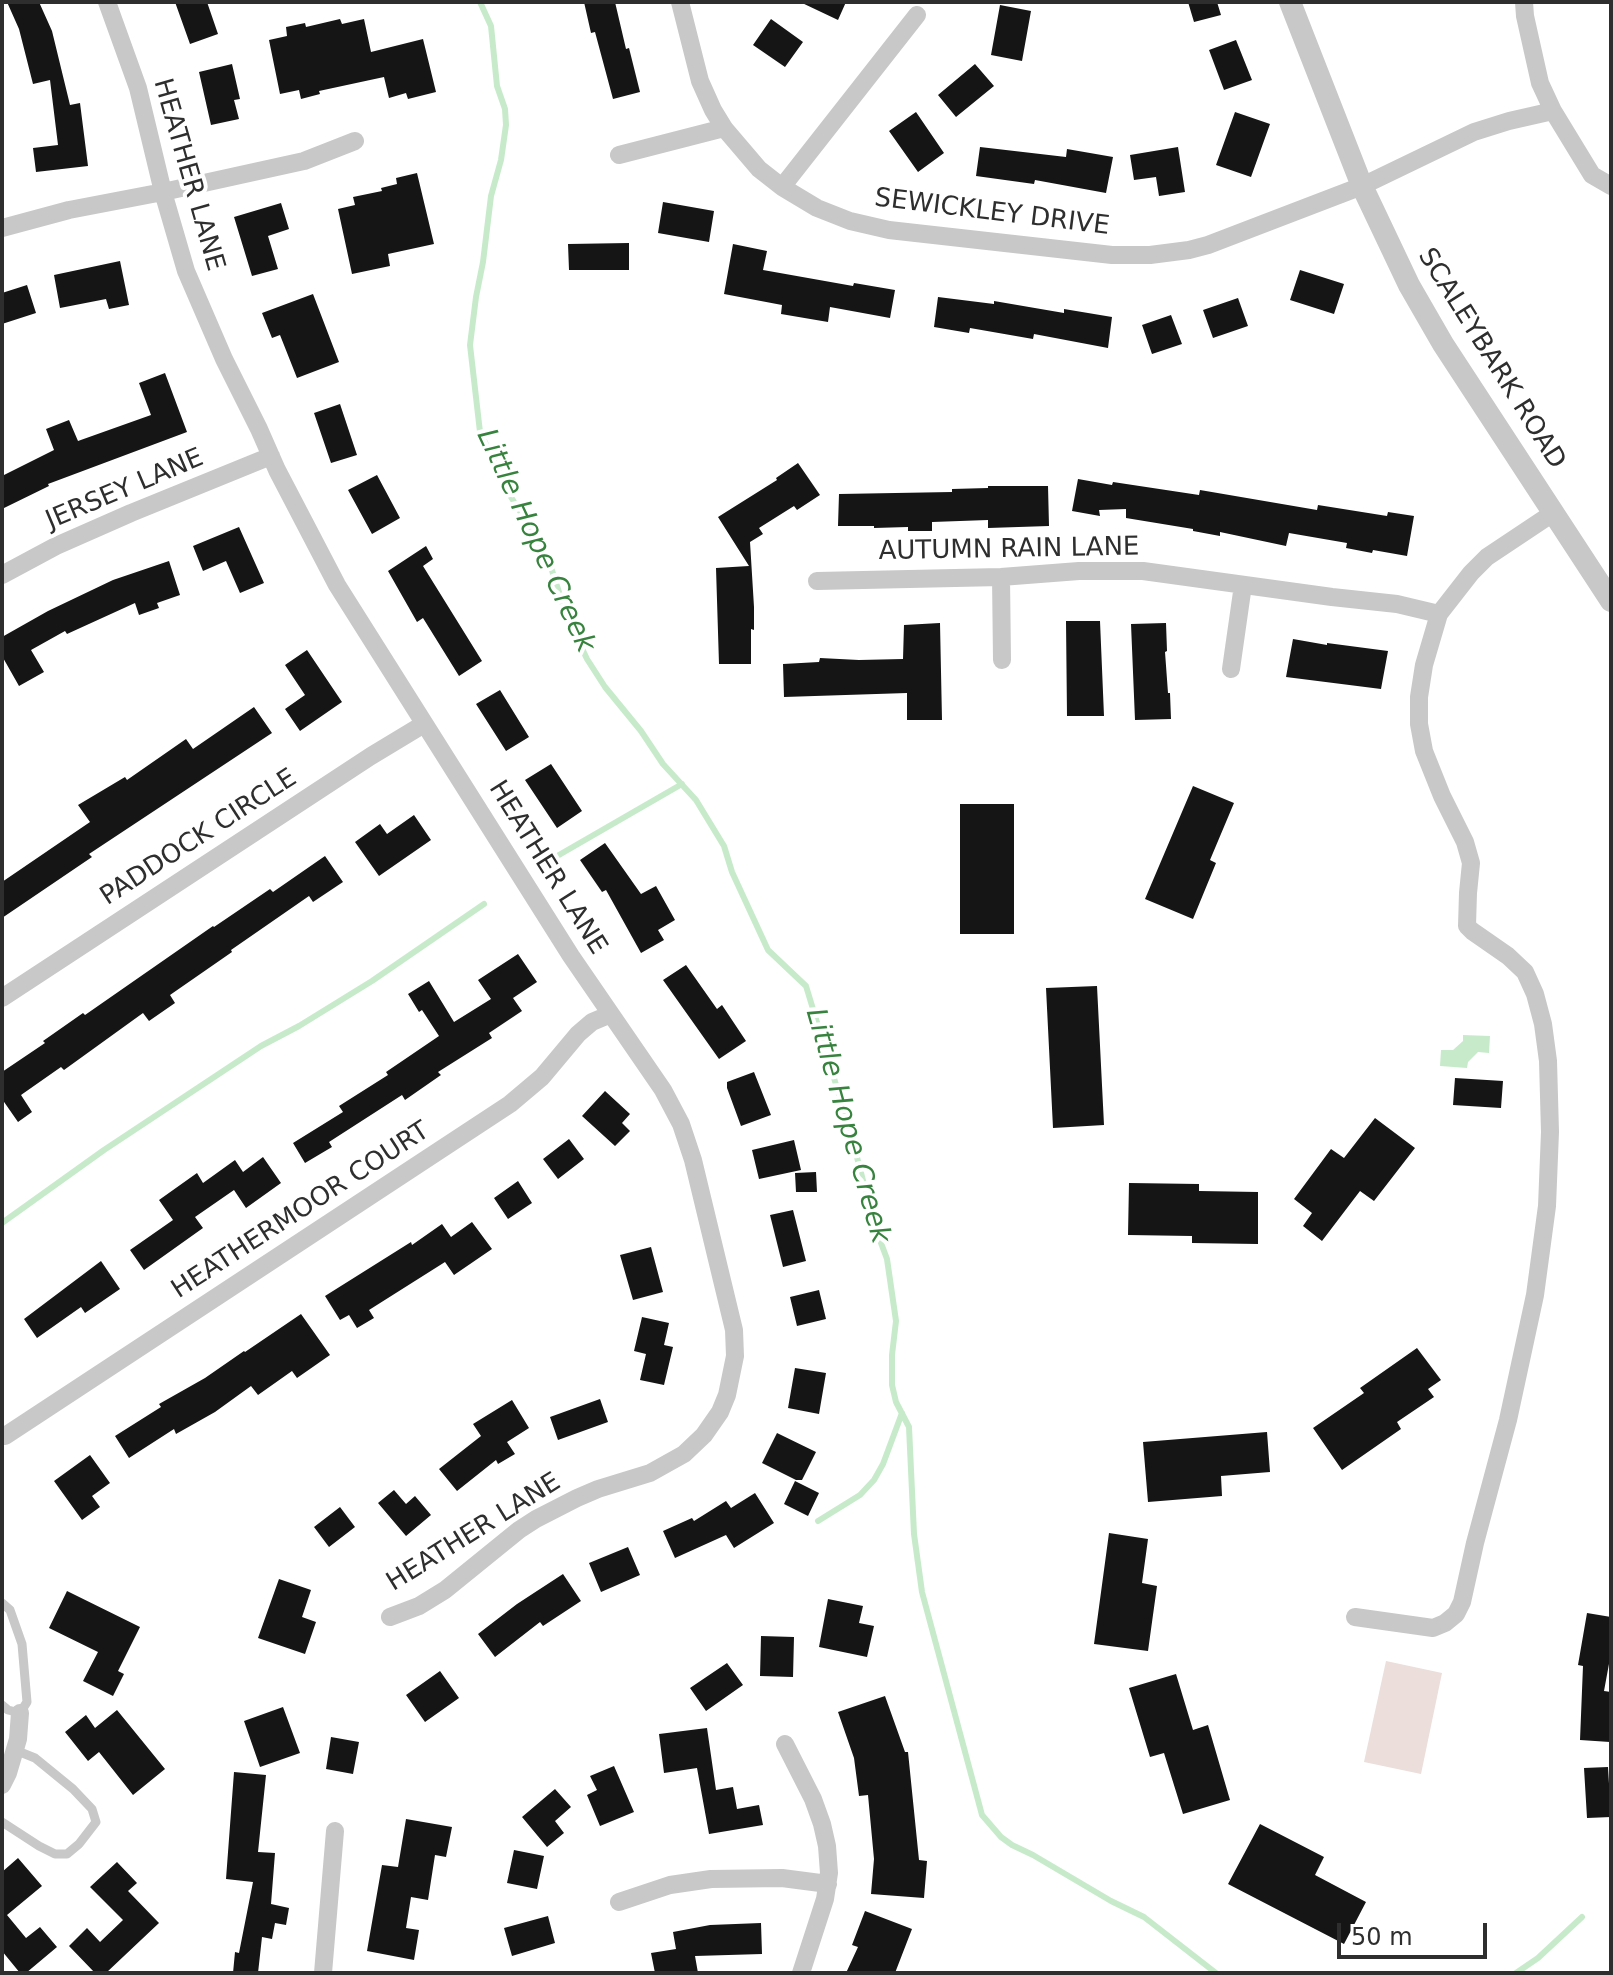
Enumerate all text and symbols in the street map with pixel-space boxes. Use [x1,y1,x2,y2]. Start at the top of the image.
street label: HEATHER LANE [146,75,230,275]
street label: SEWICKLEY DRIVE [873,183,1111,243]
street label: SCALEYBARK ROAD [1410,243,1572,475]
water label: Little Hope Creek [468,424,602,658]
street label: JERSEY LANE [42,443,208,537]
street label: AUTUMN RAIN LANE [878,532,1140,568]
street label: PADDOCK CIRCLE [95,763,303,913]
street label: HEATHER LANE [481,775,613,961]
water label: Little Hope Creek [797,1005,897,1247]
street label: HEATHERMOOR COURT [166,1116,436,1306]
street label: HEATHER LANE [381,1467,567,1599]
scale bar [1341,1907,1491,1957]
text: 50 m [1351,1923,1413,1951]

